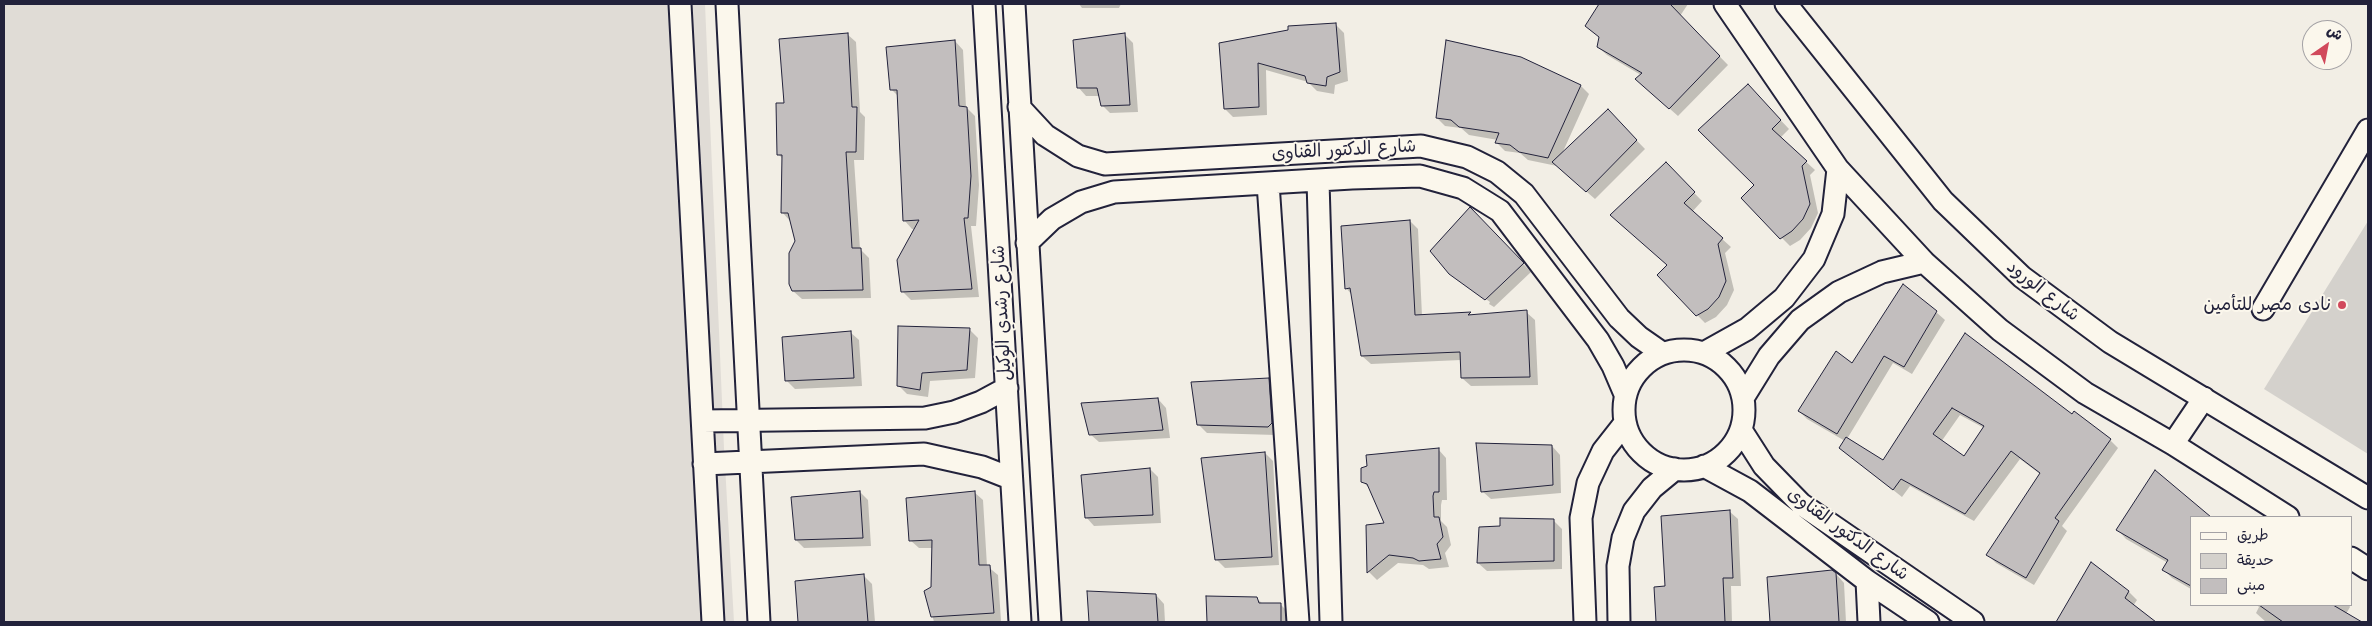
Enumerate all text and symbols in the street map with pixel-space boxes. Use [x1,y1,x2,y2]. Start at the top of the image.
north arrow [2302,20,2352,70]
text: ش [2324,22,2346,44]
street label: شارع الدكتور القناوى [1271,135,1417,165]
street label: شارع رشدي الوكيل [988,245,1016,381]
street label: شارع الورود [2002,256,2084,326]
place label: نادى مصر للتأمين [2203,294,2332,316]
marker: نادى مصر للتأمين [2336,299,2348,311]
street label: شارع الدكتور القناوى [1783,483,1913,585]
legend [2190,516,2352,606]
text: طريق [2237,526,2269,544]
text: حديقة [2237,551,2274,569]
text: مبنى [2237,576,2265,594]

